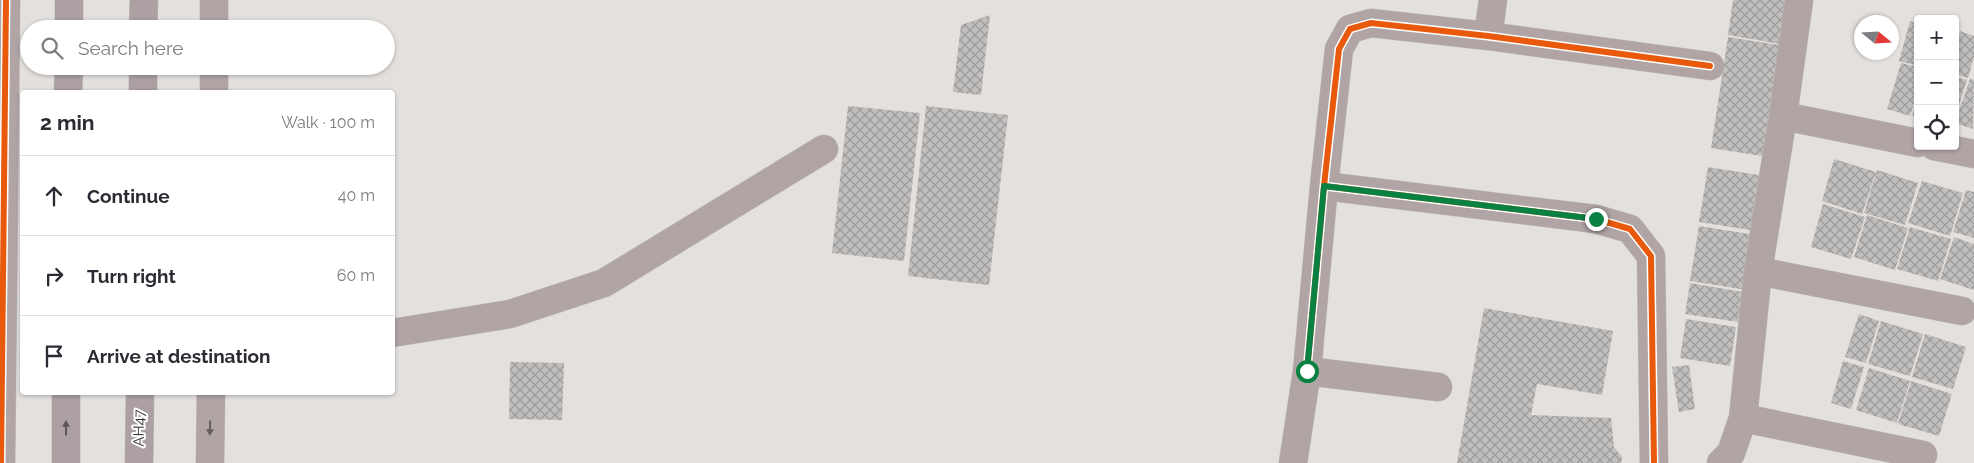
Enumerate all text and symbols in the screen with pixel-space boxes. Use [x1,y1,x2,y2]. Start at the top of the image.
north arrow [1854,15,1899,60]
map controls [1914,15,1959,150]
button: + [1914,15,1959,60]
search box [20,20,395,75]
icon: search [38,34,66,62]
text: Search here [78,37,184,59]
button: − [1914,60,1959,105]
button: locate [1914,105,1959,150]
text: 2 min [40,110,94,135]
text: Walk · 100 m [281,113,375,132]
icon: ahead [40,182,68,210]
text: Continue [87,185,170,207]
text: 40 m [338,186,375,205]
route end [1585,208,1608,231]
icon: right [40,262,68,290]
text: Turn right [87,265,176,287]
text: 60 m [337,266,375,285]
icon: arrive [40,342,68,370]
text: Arrive at destination [87,345,271,367]
route start [1296,360,1319,383]
street label: AH47 [130,409,148,447]
one-way arrow [62,419,70,435]
one-way arrow [206,420,214,436]

